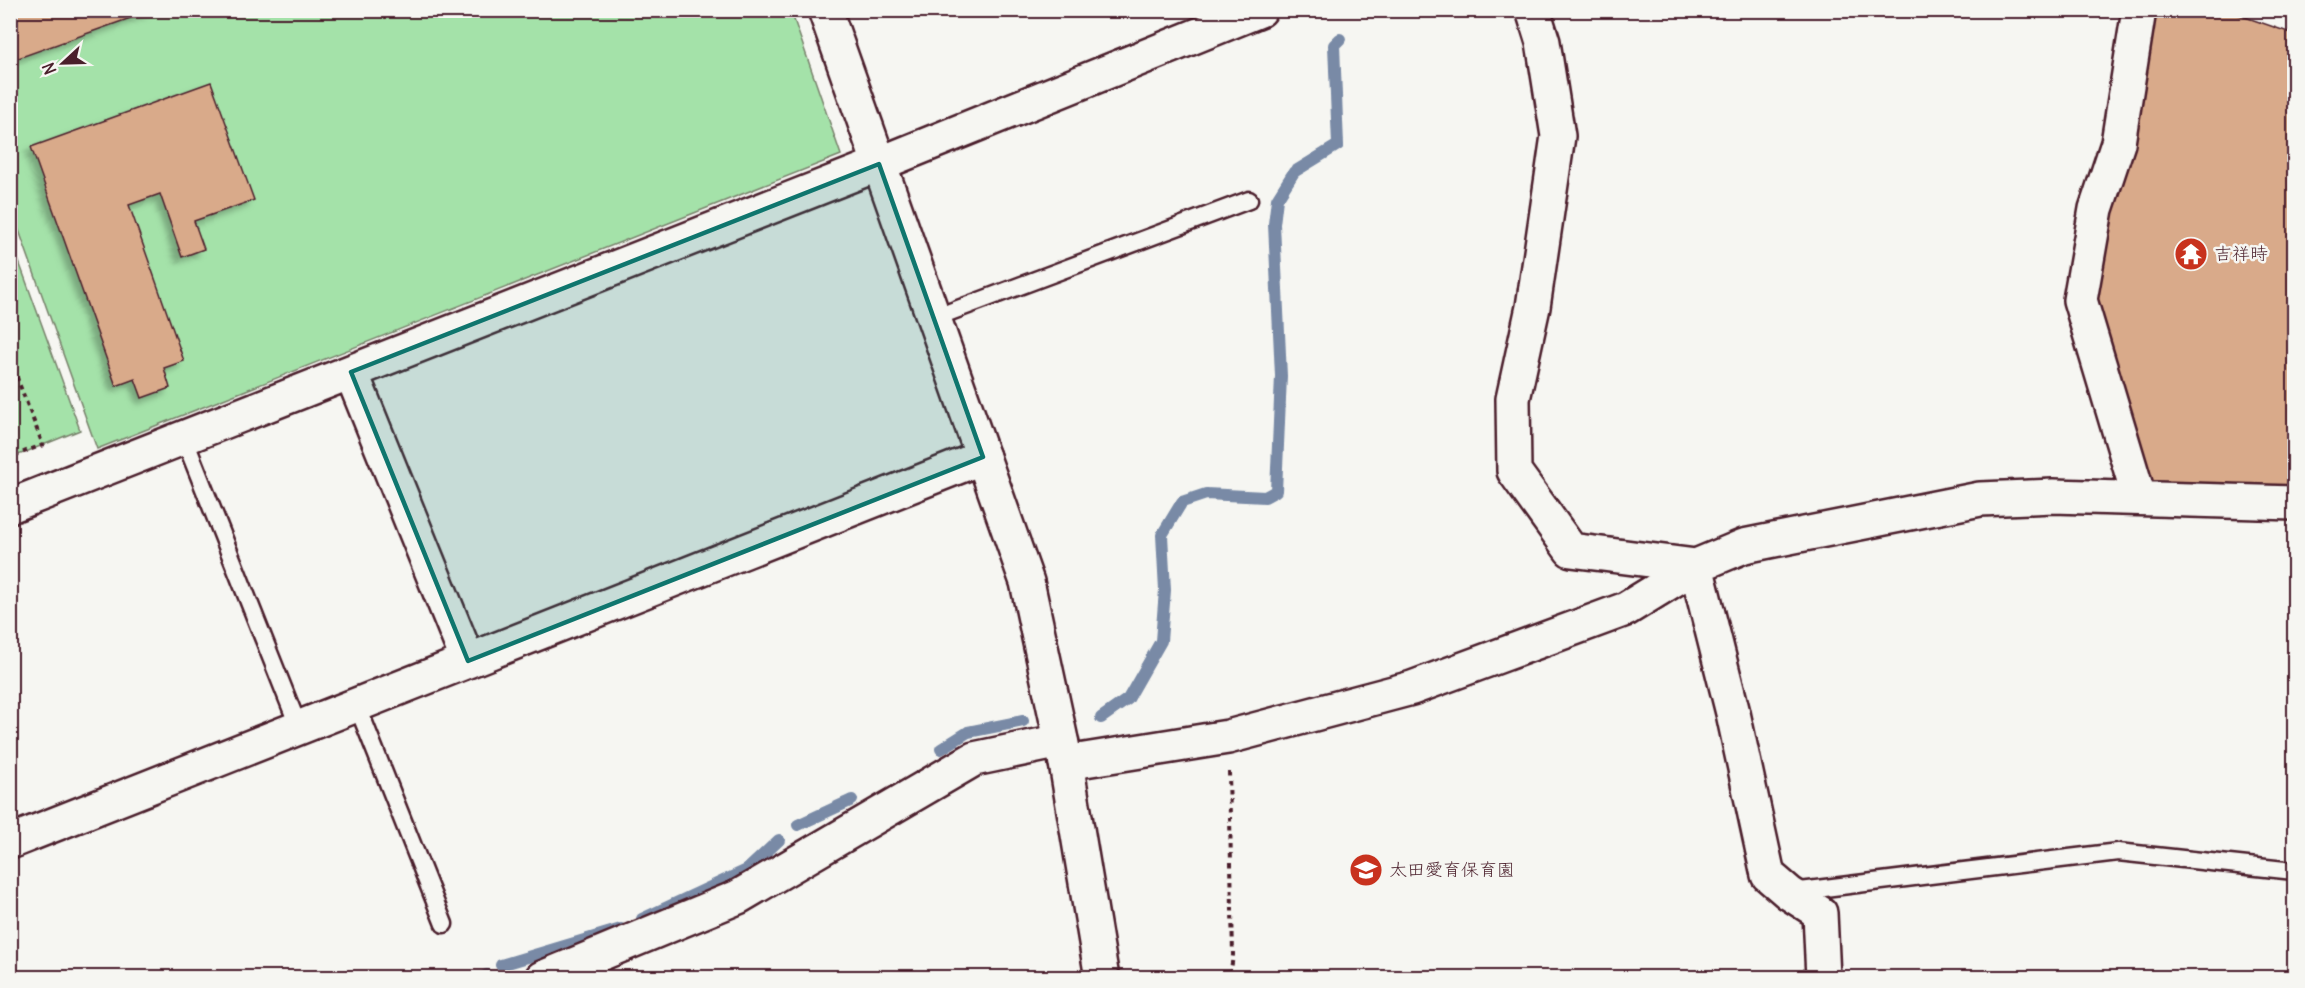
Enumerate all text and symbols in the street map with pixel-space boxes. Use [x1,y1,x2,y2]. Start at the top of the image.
north arrow [33,33,93,93]
text: N [38,60,60,77]
temple icon: 吉祥時 [2173,236,2209,272]
place label: 吉祥時 [2214,242,2268,265]
school or university icon: 太田愛育保育園 [1348,852,1384,888]
place label: 太田愛育保育園 [1389,858,1515,881]

